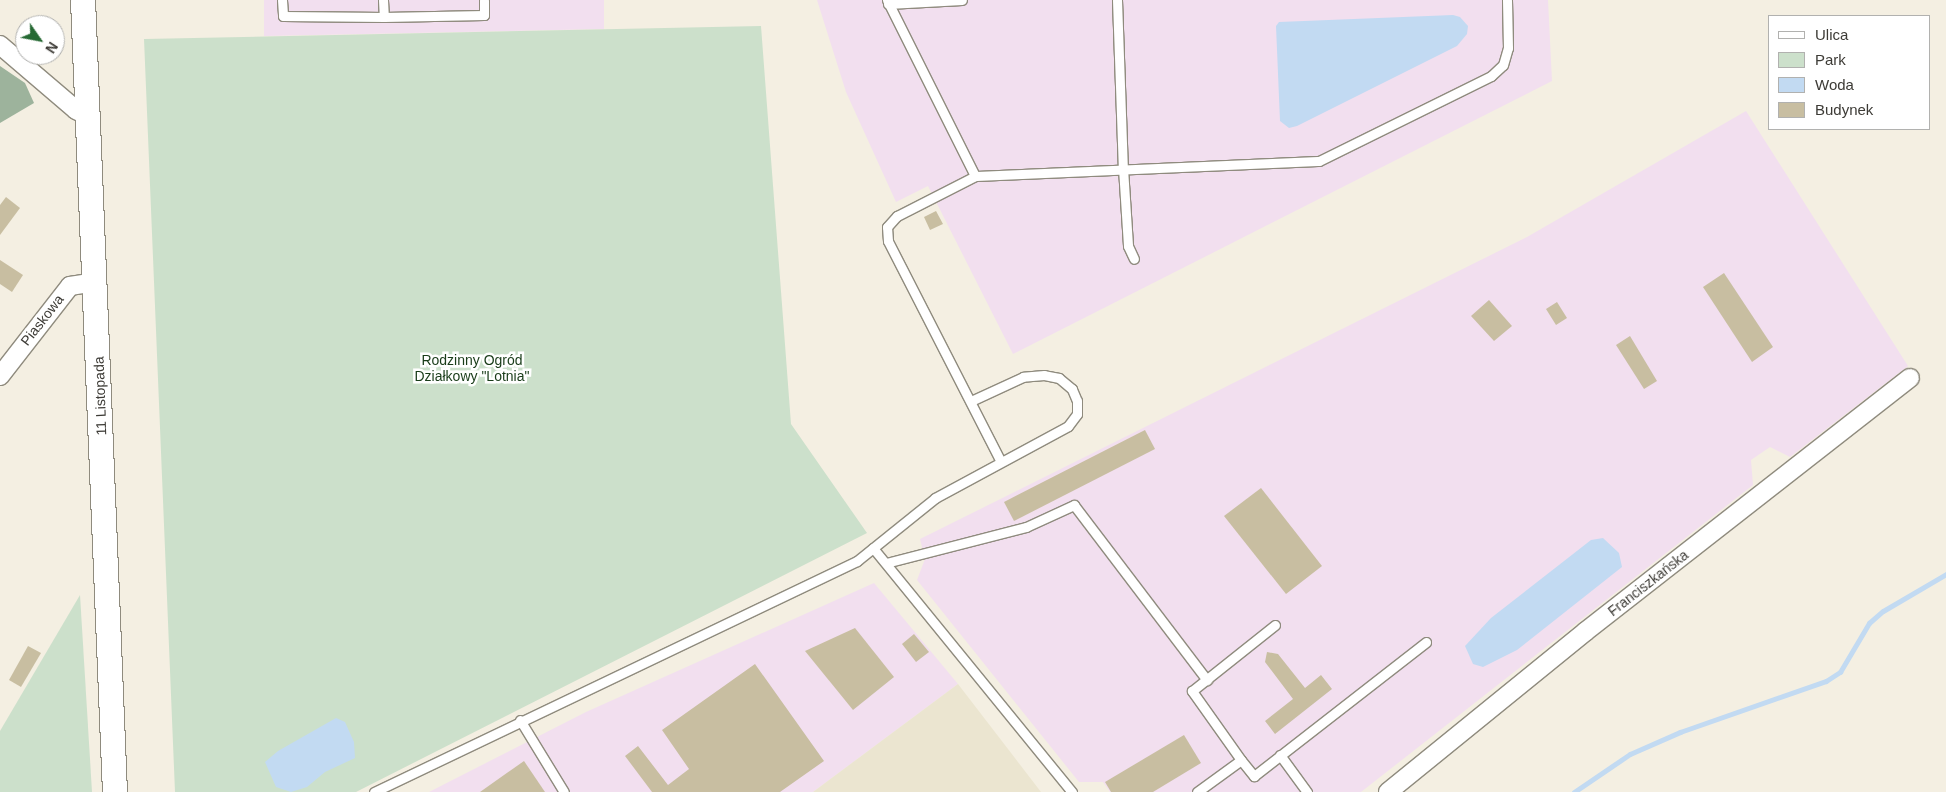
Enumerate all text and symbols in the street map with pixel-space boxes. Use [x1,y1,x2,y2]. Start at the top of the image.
north arrow [15,15,65,65]
legend [1768,15,1931,130]
text: Ulica [1815,26,1848,43]
text: N [42,39,61,56]
text: Park [1815,51,1846,68]
text: Woda [1815,76,1854,93]
text: Budynek [1815,101,1873,118]
street label: Piaskowa [17,291,67,349]
park label: Rodzinny Ogród Działkowy "Lotnia" [415,352,529,384]
street label: 11 Listopada [90,356,110,436]
street label: Franciszkańska [1605,546,1691,620]

